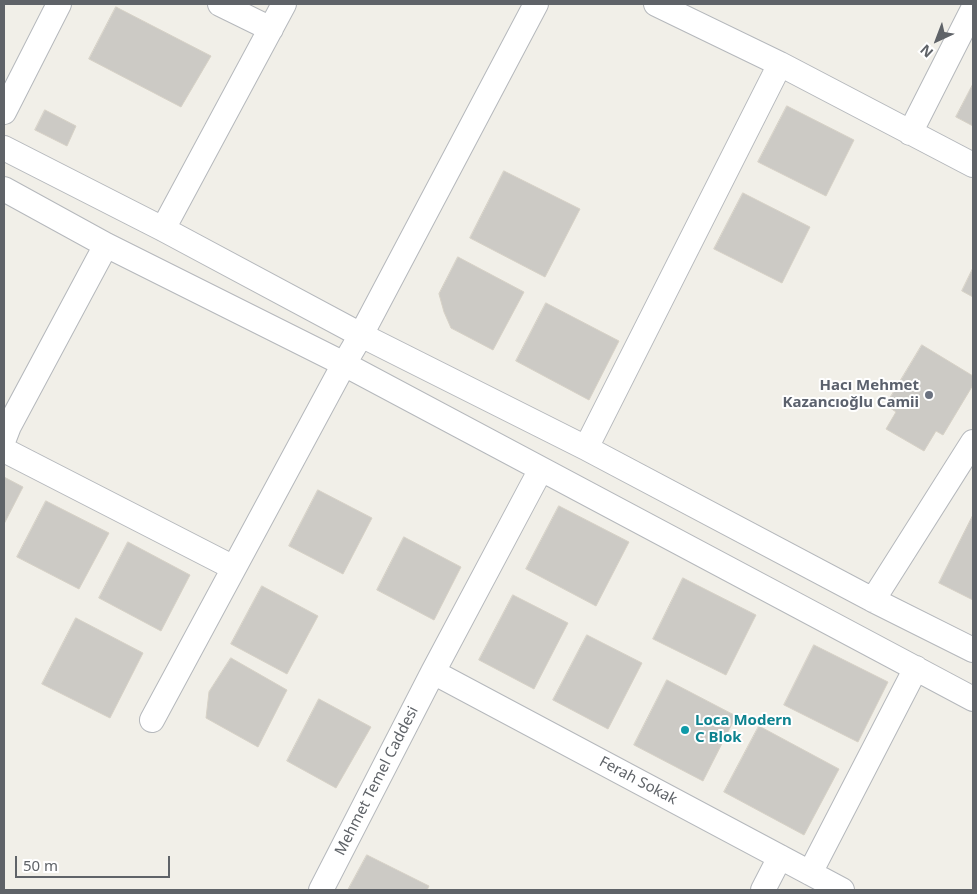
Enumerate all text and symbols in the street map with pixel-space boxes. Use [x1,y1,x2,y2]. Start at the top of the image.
north arrow [912,15,962,65]
text: N [916,41,937,62]
place label: Hacı Mehmet Kazancıoğlu Camii [783,377,919,412]
marker: Hacı Mehmet Kazancıoğlu Camii [923,389,935,401]
street label: Mehmet Temel Caddesi [332,703,422,859]
place label: Loca Modern C Blok [695,712,792,747]
marker: Loca Modern C Blok [679,724,691,736]
street label: Ferah Sokak [596,753,680,809]
scale bar [18,846,172,878]
text: 50 m [23,855,58,875]

